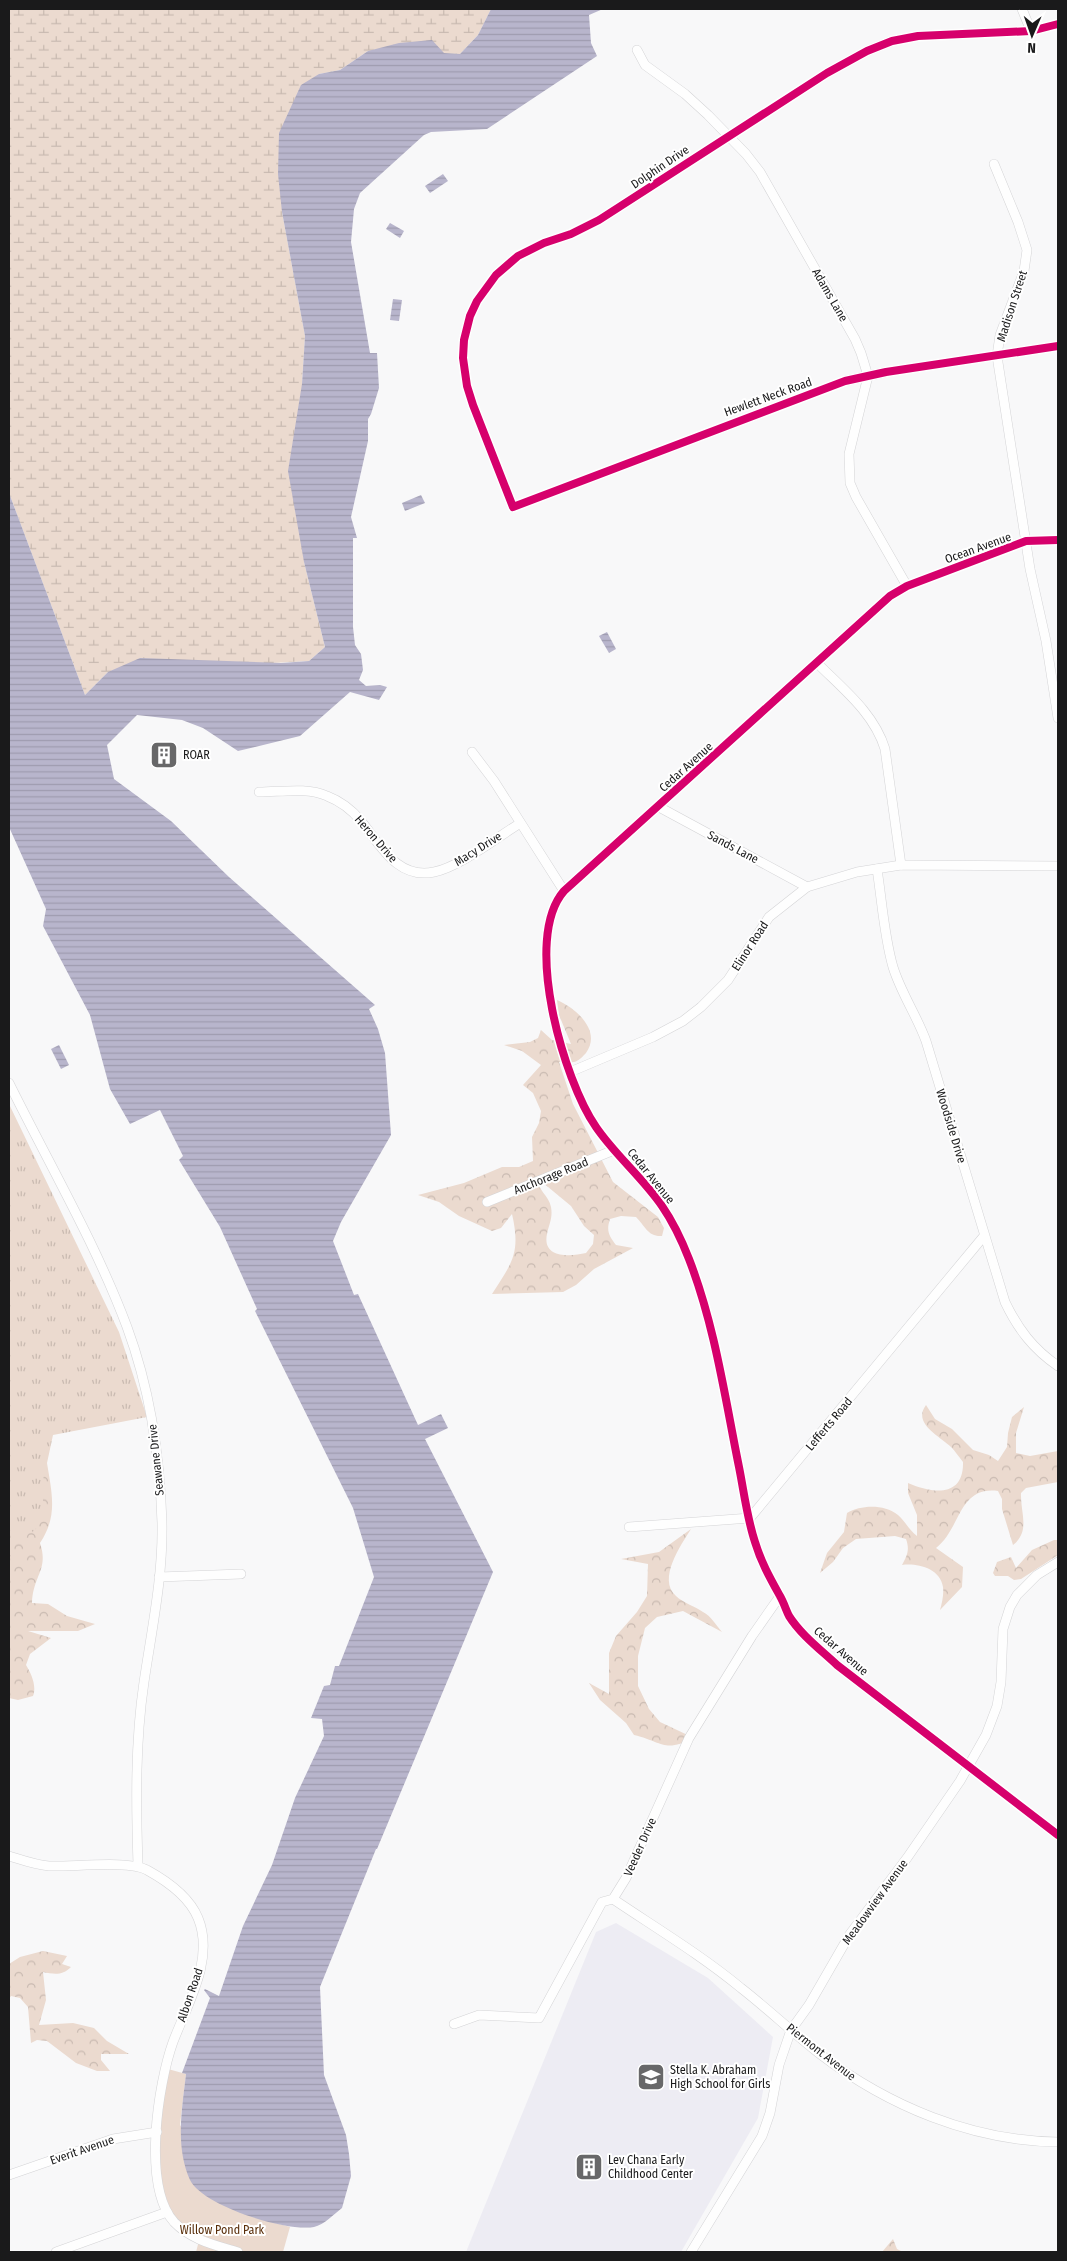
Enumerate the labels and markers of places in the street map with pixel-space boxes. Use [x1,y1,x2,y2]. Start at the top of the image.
building icon: ROAR [149,740,179,770]
place label: ROAR [183,748,210,762]
school or university icon: Stella K. Abraham High School for Girls [636,2062,666,2092]
place label: Stella K. Abraham High School for Girls [670,2063,770,2091]
building icon: Lev Chana Early Childhood Center [574,2152,604,2182]
place label: Lev Chana Early Childhood Center [608,2153,694,2181]

